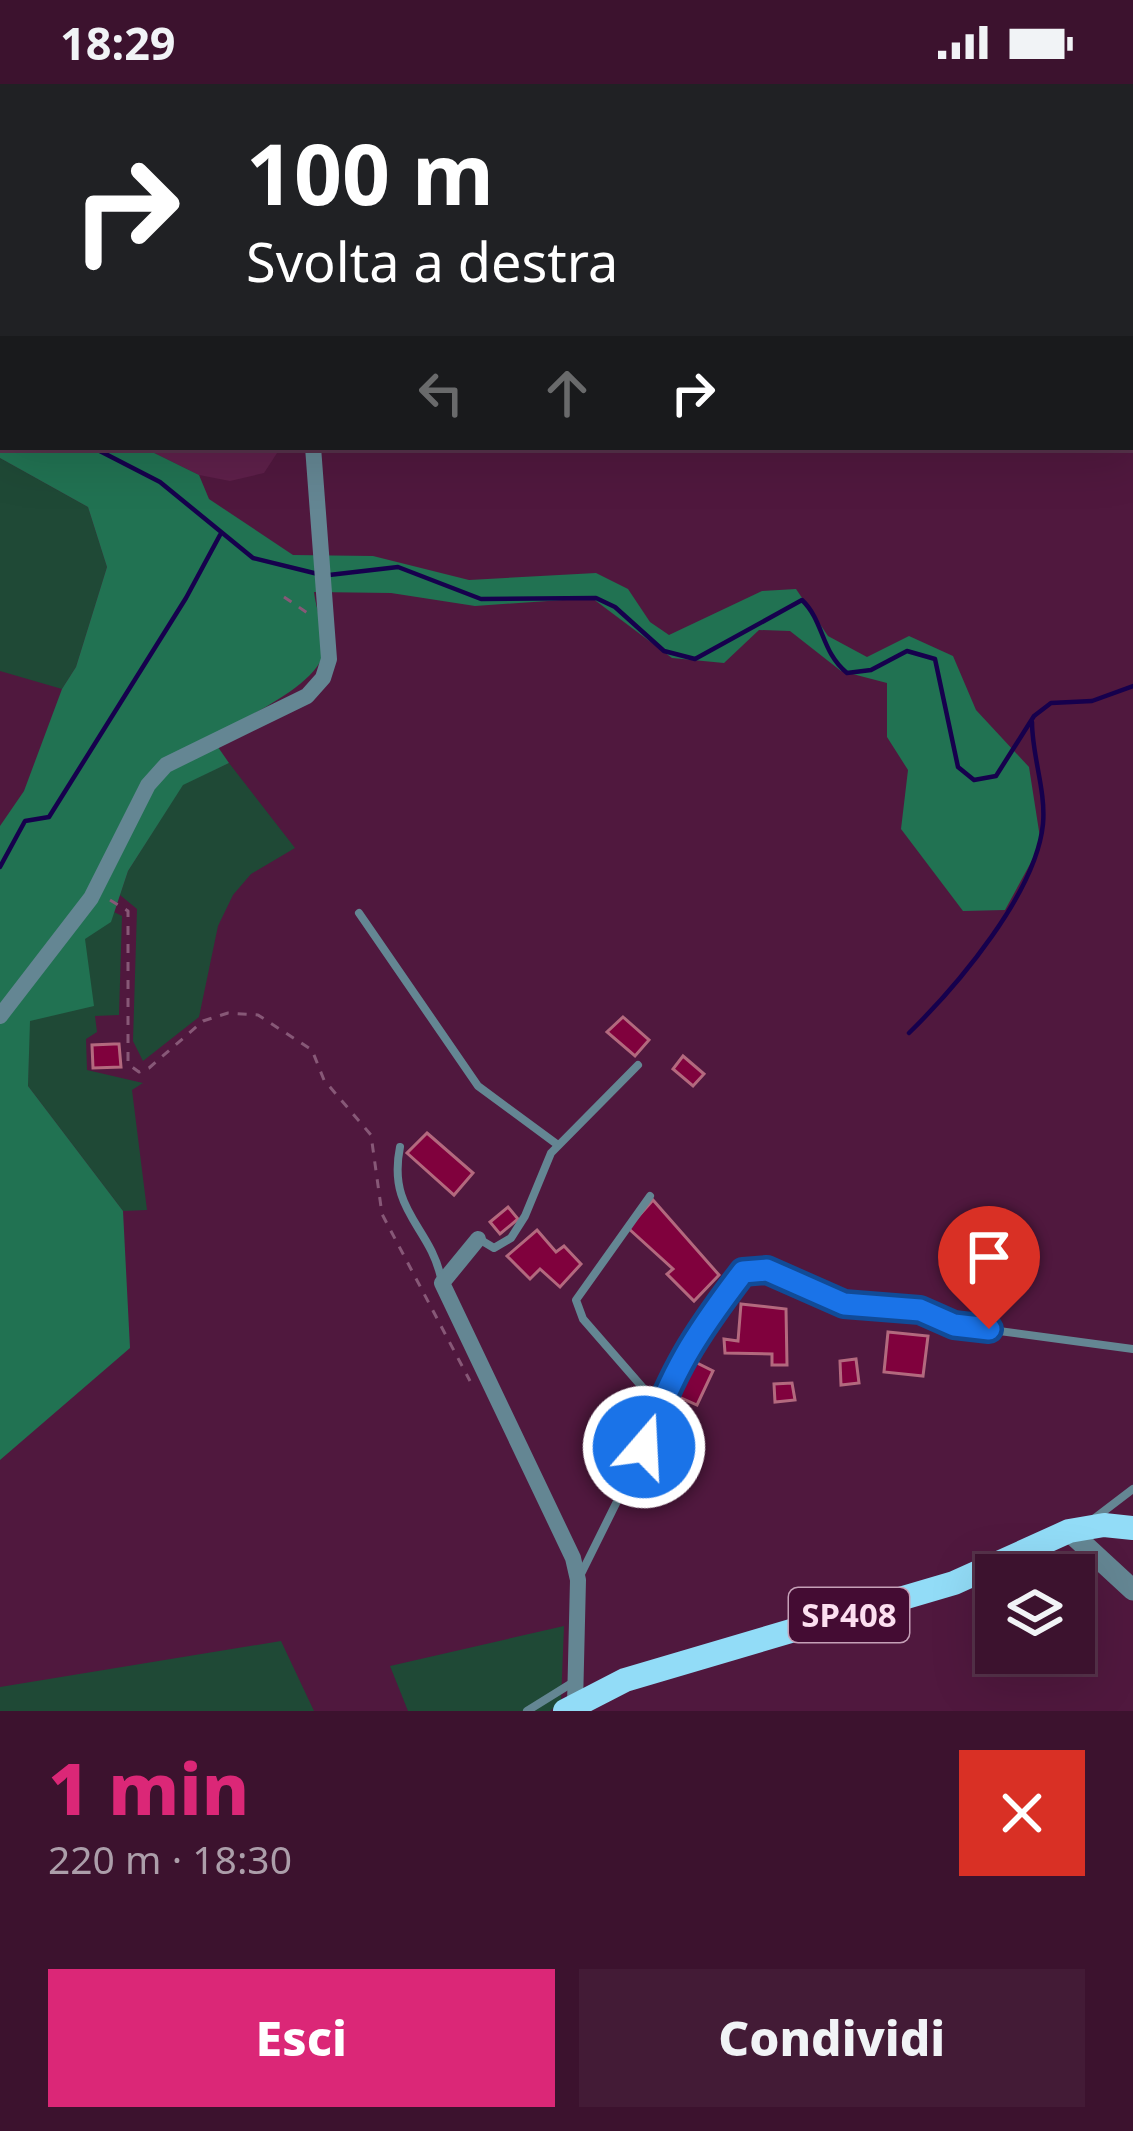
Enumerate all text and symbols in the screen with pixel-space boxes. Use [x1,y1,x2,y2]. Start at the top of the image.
text: 18:29 [60,12,176,73]
text: 100 m [246,115,494,230]
icon: right [48,132,204,288]
text: Svolta a destra [246,224,618,298]
icon: left [408,360,474,426]
icon: ahead [534,360,600,426]
icon: right [660,360,726,426]
pin [938,1206,1040,1329]
icon: arrive [956,1224,1022,1290]
position arrow [581,1384,707,1510]
map controls [975,1554,1095,1674]
button: layers [975,1554,1095,1674]
road number: SP408 [789,1588,909,1642]
text: 1 min [48,1738,249,1836]
button: close [959,1750,1085,1876]
text: 220 m · 18:30 [48,1832,292,1885]
button: Esci [48,1969,555,2107]
button: Condividi [579,1969,1085,2107]

